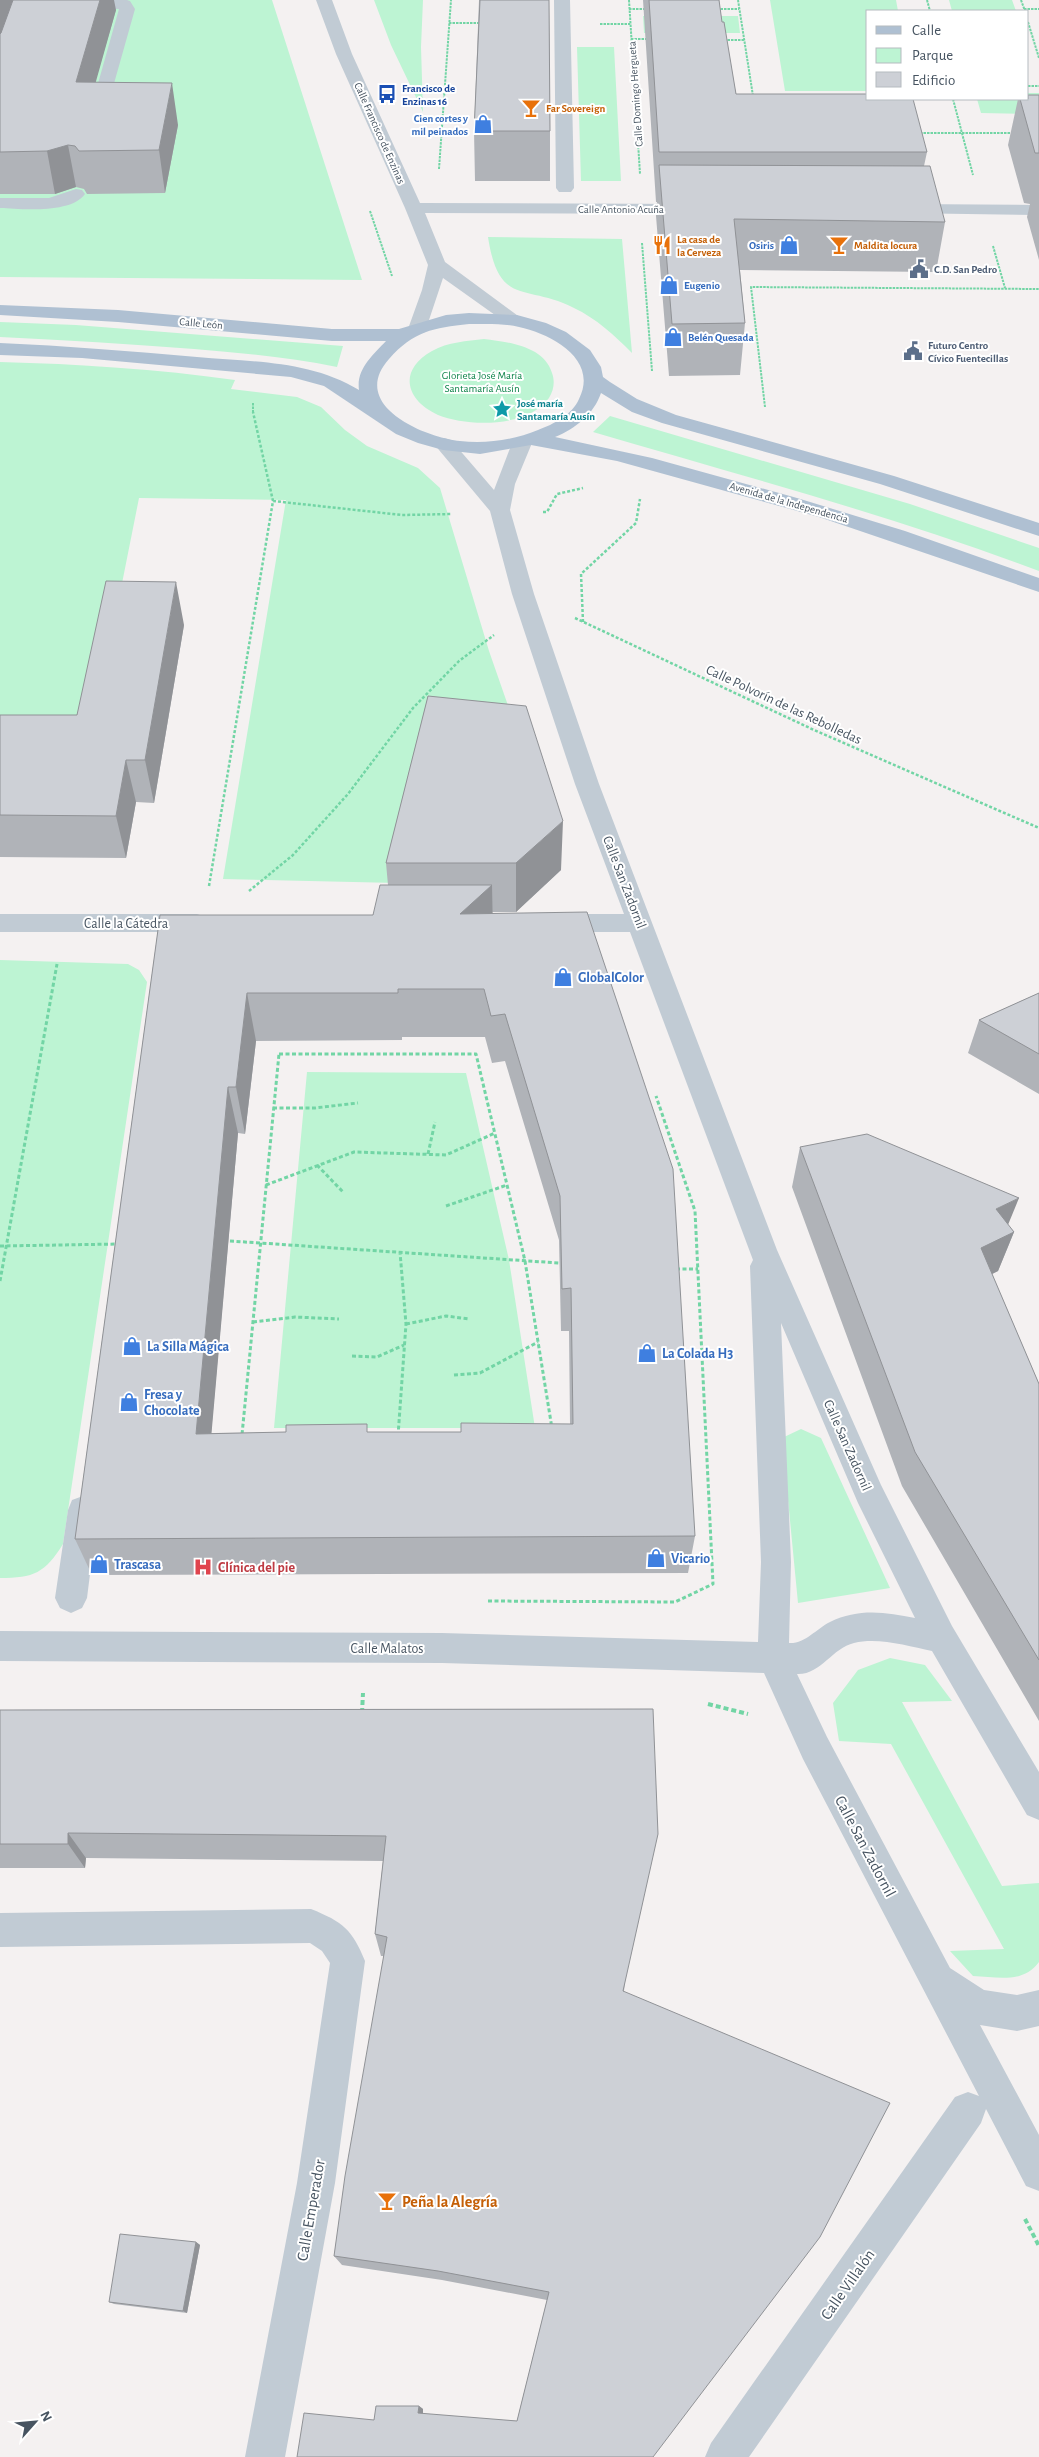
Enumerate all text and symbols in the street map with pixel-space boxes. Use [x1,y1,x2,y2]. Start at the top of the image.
legend [866,10,1029,100]
text: Calle [912,23,941,38]
street label: Calle Domingo Hergueta [626,41,645,147]
text: Parque [912,48,953,63]
text: Edificio [912,73,955,88]
street label: Calle Francisco de Enzinas [352,81,407,185]
bus stop icon: Francisco de Enzinas 16 [376,83,398,105]
place label: Francisco de Enzinas 16 [402,83,455,107]
bar icon: Far Sovereign [520,97,542,119]
place label: Far Sovereign [546,103,605,114]
place label: Cien cortes y mil peinados [411,113,468,137]
shop icon: Cien cortes y mil peinados [472,113,494,135]
street label: Calle Antonio Acuña [578,204,664,215]
restaurant icon: La casa de la Cerveza [651,234,673,256]
place label: La casa de la Cerveza [677,234,722,258]
shop icon: Osiris [778,234,800,256]
bar icon: Maldita locura [828,234,850,256]
place label: Osiris [749,240,774,251]
place label: Maldita locura [854,240,918,251]
public building icon: C.D. San Pedro [908,258,930,280]
place label: C.D. San Pedro [934,264,998,275]
shop icon: Eugenio [658,274,680,296]
place label: Eugenio [684,280,721,291]
street label: Calle León [179,316,223,331]
shop icon: Belén Quesada [662,326,684,348]
place label: Belén Quesada [688,332,754,344]
public building icon: Futuro Centro Cívico Fuentecillas [902,340,924,362]
place label: Futuro Centro Cívico Fuentecillas [928,340,1008,364]
park label: Glorieta José María Santamaría Ausín [442,370,522,394]
place icon: José maría Santamaría Ausín [491,398,513,420]
place label: José maría Santamaría Ausín [517,398,595,422]
street label: Avenida de la Independencia [728,480,849,525]
street label: Calle Polvorín de las Rebolledas [704,663,864,747]
street label: Calle San Zadornil [600,834,648,931]
street label: Calle la Cátedra [84,917,169,931]
shop icon: GlobalColor [552,966,574,988]
place label: GlobalColor [578,971,644,985]
shop icon: La Silla Mágica [121,1335,143,1357]
place label: La Silla Mágica [147,1340,229,1354]
shop icon: La Colada H3 [636,1342,658,1364]
place label: La Colada H3 [662,1347,733,1361]
place label: Fresa y Chocolate [144,1388,200,1418]
shop icon: Fresa y Chocolate [118,1391,140,1413]
street label: Calle San Zadornil [821,1398,873,1493]
shop icon: Vicario [645,1547,667,1569]
place label: Vicario [671,1552,710,1566]
shop icon: Trascasa [88,1553,110,1575]
hospital icon: Clínica del pie [192,1556,214,1578]
place label: Trascasa [114,1558,161,1572]
place label: Clínica del pie [218,1561,295,1575]
street label: Calle Malatos [350,1642,424,1656]
street label: Calle San Zadornil [832,1793,898,1900]
street label: Calle Emperador [294,2157,328,2262]
bar icon: Peña la Alegría [376,2190,398,2212]
place label: Peña la Alegría [402,2194,498,2210]
street label: Calle Villalón [818,2247,878,2323]
north arrow [10,2397,60,2447]
text: N [37,2409,54,2424]

